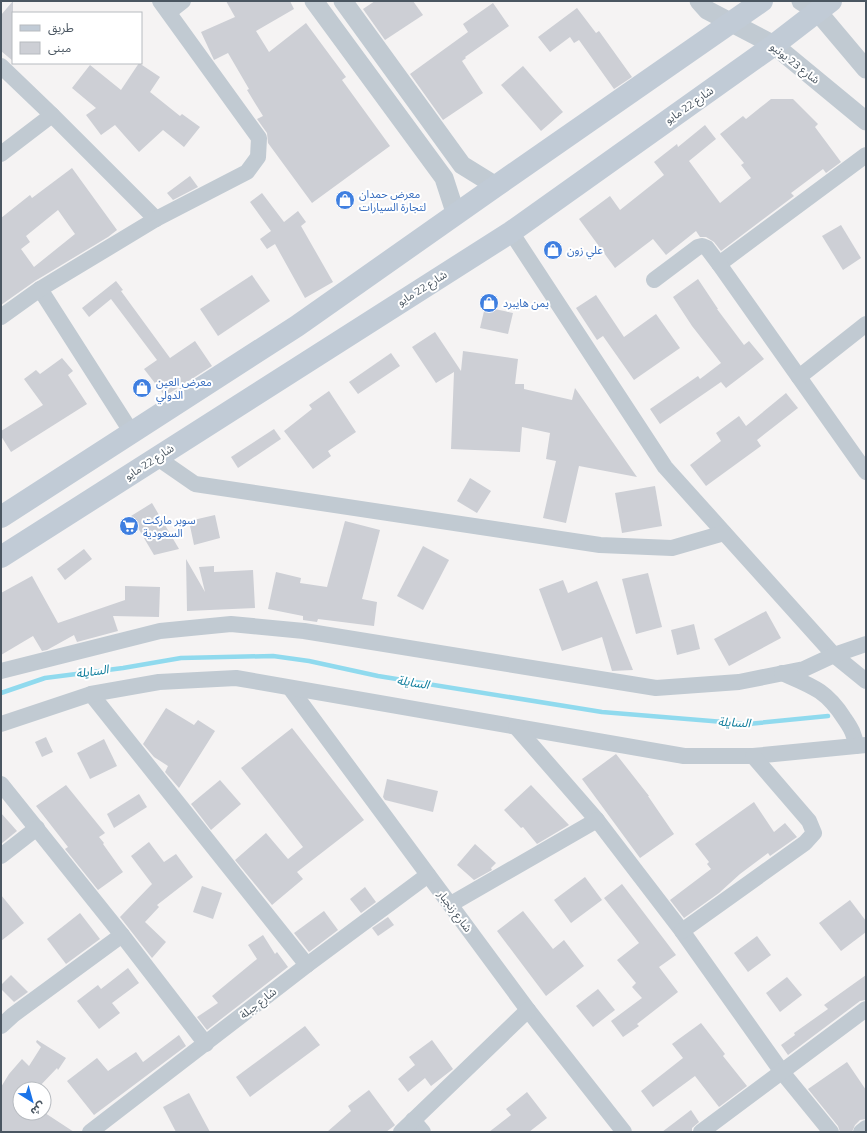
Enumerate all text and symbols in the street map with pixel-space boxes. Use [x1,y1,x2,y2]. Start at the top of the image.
legend [12,12,142,64]
text: طريق [48,18,74,37]
text: مبنى [48,38,71,57]
street label: شارع 23 يونيو [767,38,824,88]
street label: شارع 22 مايو [661,82,717,128]
place label: معرض حمدان لتجارة السيارات [359,186,426,215]
shop icon: معرض حمدان لتجارة السيارات [334,189,356,211]
shop icon: علي زون [542,239,564,261]
place label: علي زون [567,242,603,260]
street label: شارع 22 مايو [394,266,450,310]
shop icon: يمن هايبرد [478,292,500,314]
place label: يمن هايبرد [503,295,549,311]
place label: معرض العين الدولي [156,374,212,405]
shop icon: معرض العين الدولي [131,377,153,399]
street label: شارع 22 مايو [121,440,177,484]
place label: سوبر ماركت السعودية [143,512,196,541]
supermarket icon: سوبر ماركت السعودية [118,515,140,537]
water label: السايلة [74,659,111,683]
water label: السايلة [395,670,432,694]
water label: السايلة [717,712,752,732]
street label: شارع زنجبار [433,886,476,935]
street label: شارع جبلة [236,983,280,1022]
north arrow [12,1081,52,1121]
text: ش [27,1098,49,1120]

